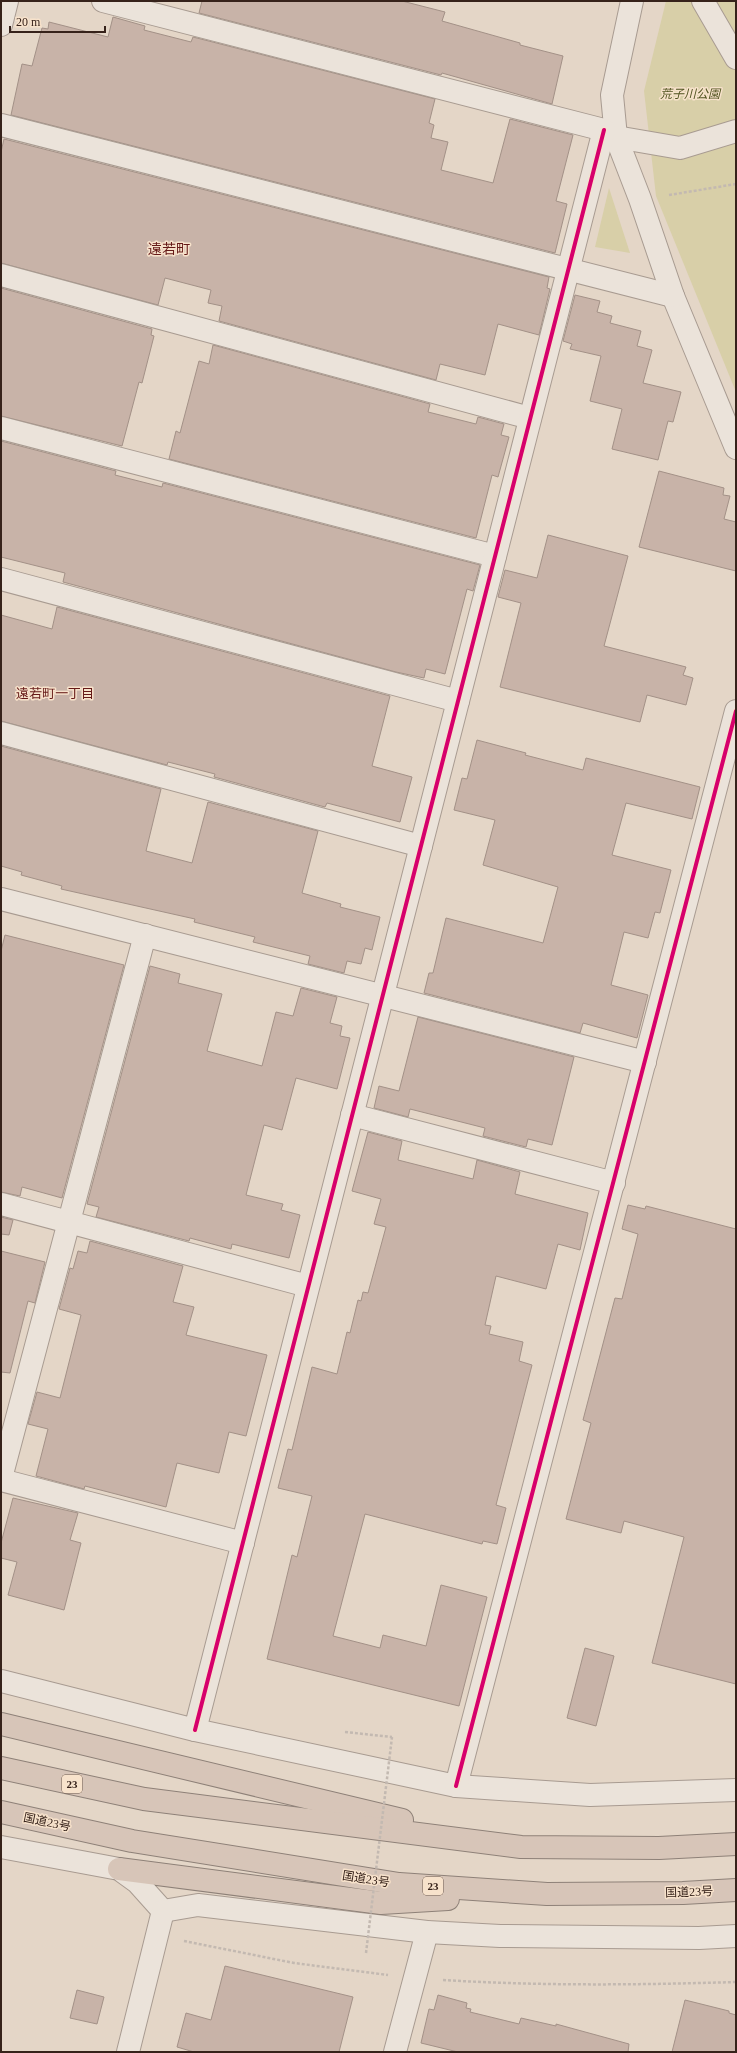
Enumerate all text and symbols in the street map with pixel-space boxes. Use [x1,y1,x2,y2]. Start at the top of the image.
scale bar [10,8,105,34]
text: 20 m [16,15,41,29]
park label: 荒子川公園 [660,87,722,101]
district label: 遠若町 [148,242,190,257]
district label: 遠若町一丁目 [16,686,94,701]
road number: 23 [62,1775,82,1793]
street label: 国道23号 [22,1810,72,1834]
street label: 国道23号 [341,1868,391,1890]
road number: 23 [423,1877,443,1895]
street label: 国道23号 [665,1884,713,1900]

